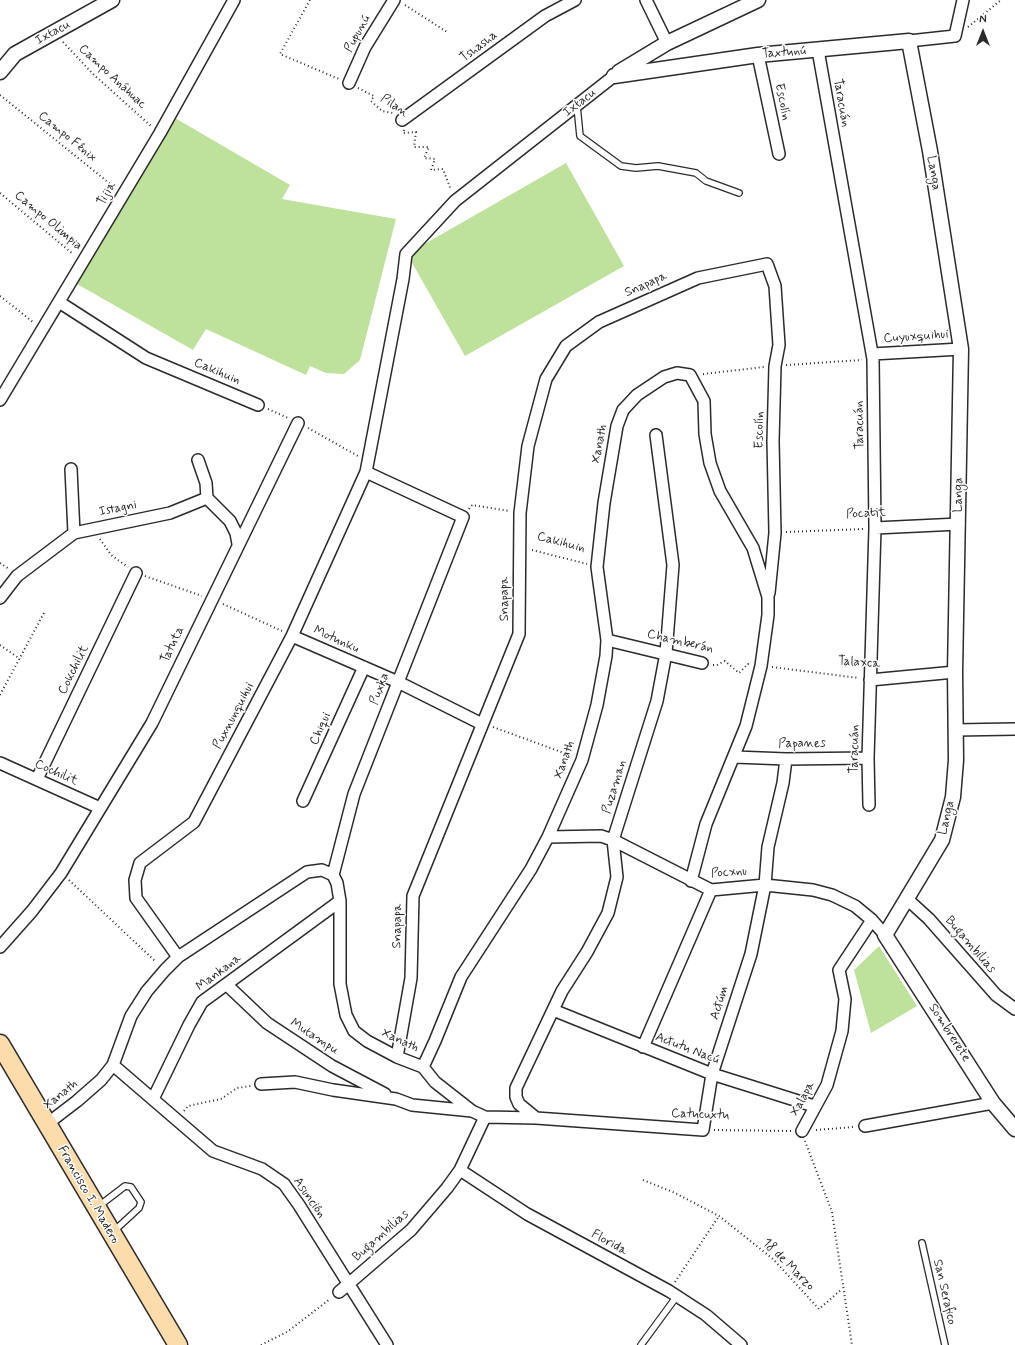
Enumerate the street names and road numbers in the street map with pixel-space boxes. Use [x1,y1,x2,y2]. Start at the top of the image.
street label: Pupunú [341,13,375,55]
street label: Ixtacu [33,17,73,49]
street label: Tshasha [457,28,501,66]
street label: Campo Anáhuac [75,41,149,113]
street label: Taxtunú [761,44,807,62]
street label: Taracuán [829,78,853,128]
street label: Escolín [770,82,794,122]
street label: Ixtacu [560,85,600,121]
street label: Pilan [377,91,411,121]
street label: Campo Fénix [34,109,100,165]
street label: Langa [923,155,943,191]
street label: Tijia [94,179,120,209]
street label: Campo Olimpia [11,188,85,254]
street label: Snapapa [622,269,670,301]
street label: Cuyuxquihui [883,327,949,347]
street label: Cakihuin [191,355,243,389]
street label: Taracuán [852,401,868,449]
street label: Escolín [752,411,768,449]
street label: Xanath [589,423,611,465]
street label: Langa [951,478,967,512]
street label: Istagni [98,498,138,520]
street label: Pocatit [846,505,886,523]
street label: Cakihuin [535,529,587,557]
street label: Snapapa [497,577,513,621]
street label: Motunku [311,623,361,657]
street label: Tatuta [158,624,188,666]
street label: Chamberán [645,627,715,657]
street label: Cokchilit [55,643,93,697]
street label: Talaxca [838,654,880,672]
street label: Puxka [367,671,393,707]
street label: Puxnunquihui [210,680,258,752]
street label: Chiqui [307,710,335,748]
street label: Taracuán [847,725,863,773]
street label: Papanes [778,736,826,752]
street label: Xanath [551,739,579,781]
street label: Cochilit [32,757,80,789]
street label: Puzaman [599,758,631,816]
street label: Langa [935,799,959,837]
street label: Pocxnu [711,864,747,882]
street label: Snapapa [390,904,406,948]
street label: Bugambilias [941,913,999,977]
street label: Mankana [193,951,245,995]
street label: Actúm [707,984,733,1022]
street label: Sombrerete [924,1001,974,1065]
street label: Mutampu [287,1016,341,1058]
street label: Xanath [379,1026,421,1056]
street label: Actutu Nacú [653,1030,721,1068]
street label: Xanath [41,1077,81,1113]
street label: Xalapa [787,1079,819,1119]
street label: Catucuxtu [671,1106,729,1124]
street label: Francisco I. Madero [54,1143,122,1247]
street label: Asunción [289,1174,329,1222]
street label: Bugambilias [350,1207,412,1265]
street label: Florida [588,1227,630,1259]
street label: 18 de Marzo [759,1236,817,1294]
street label: San Serafico [929,1258,959,1326]

